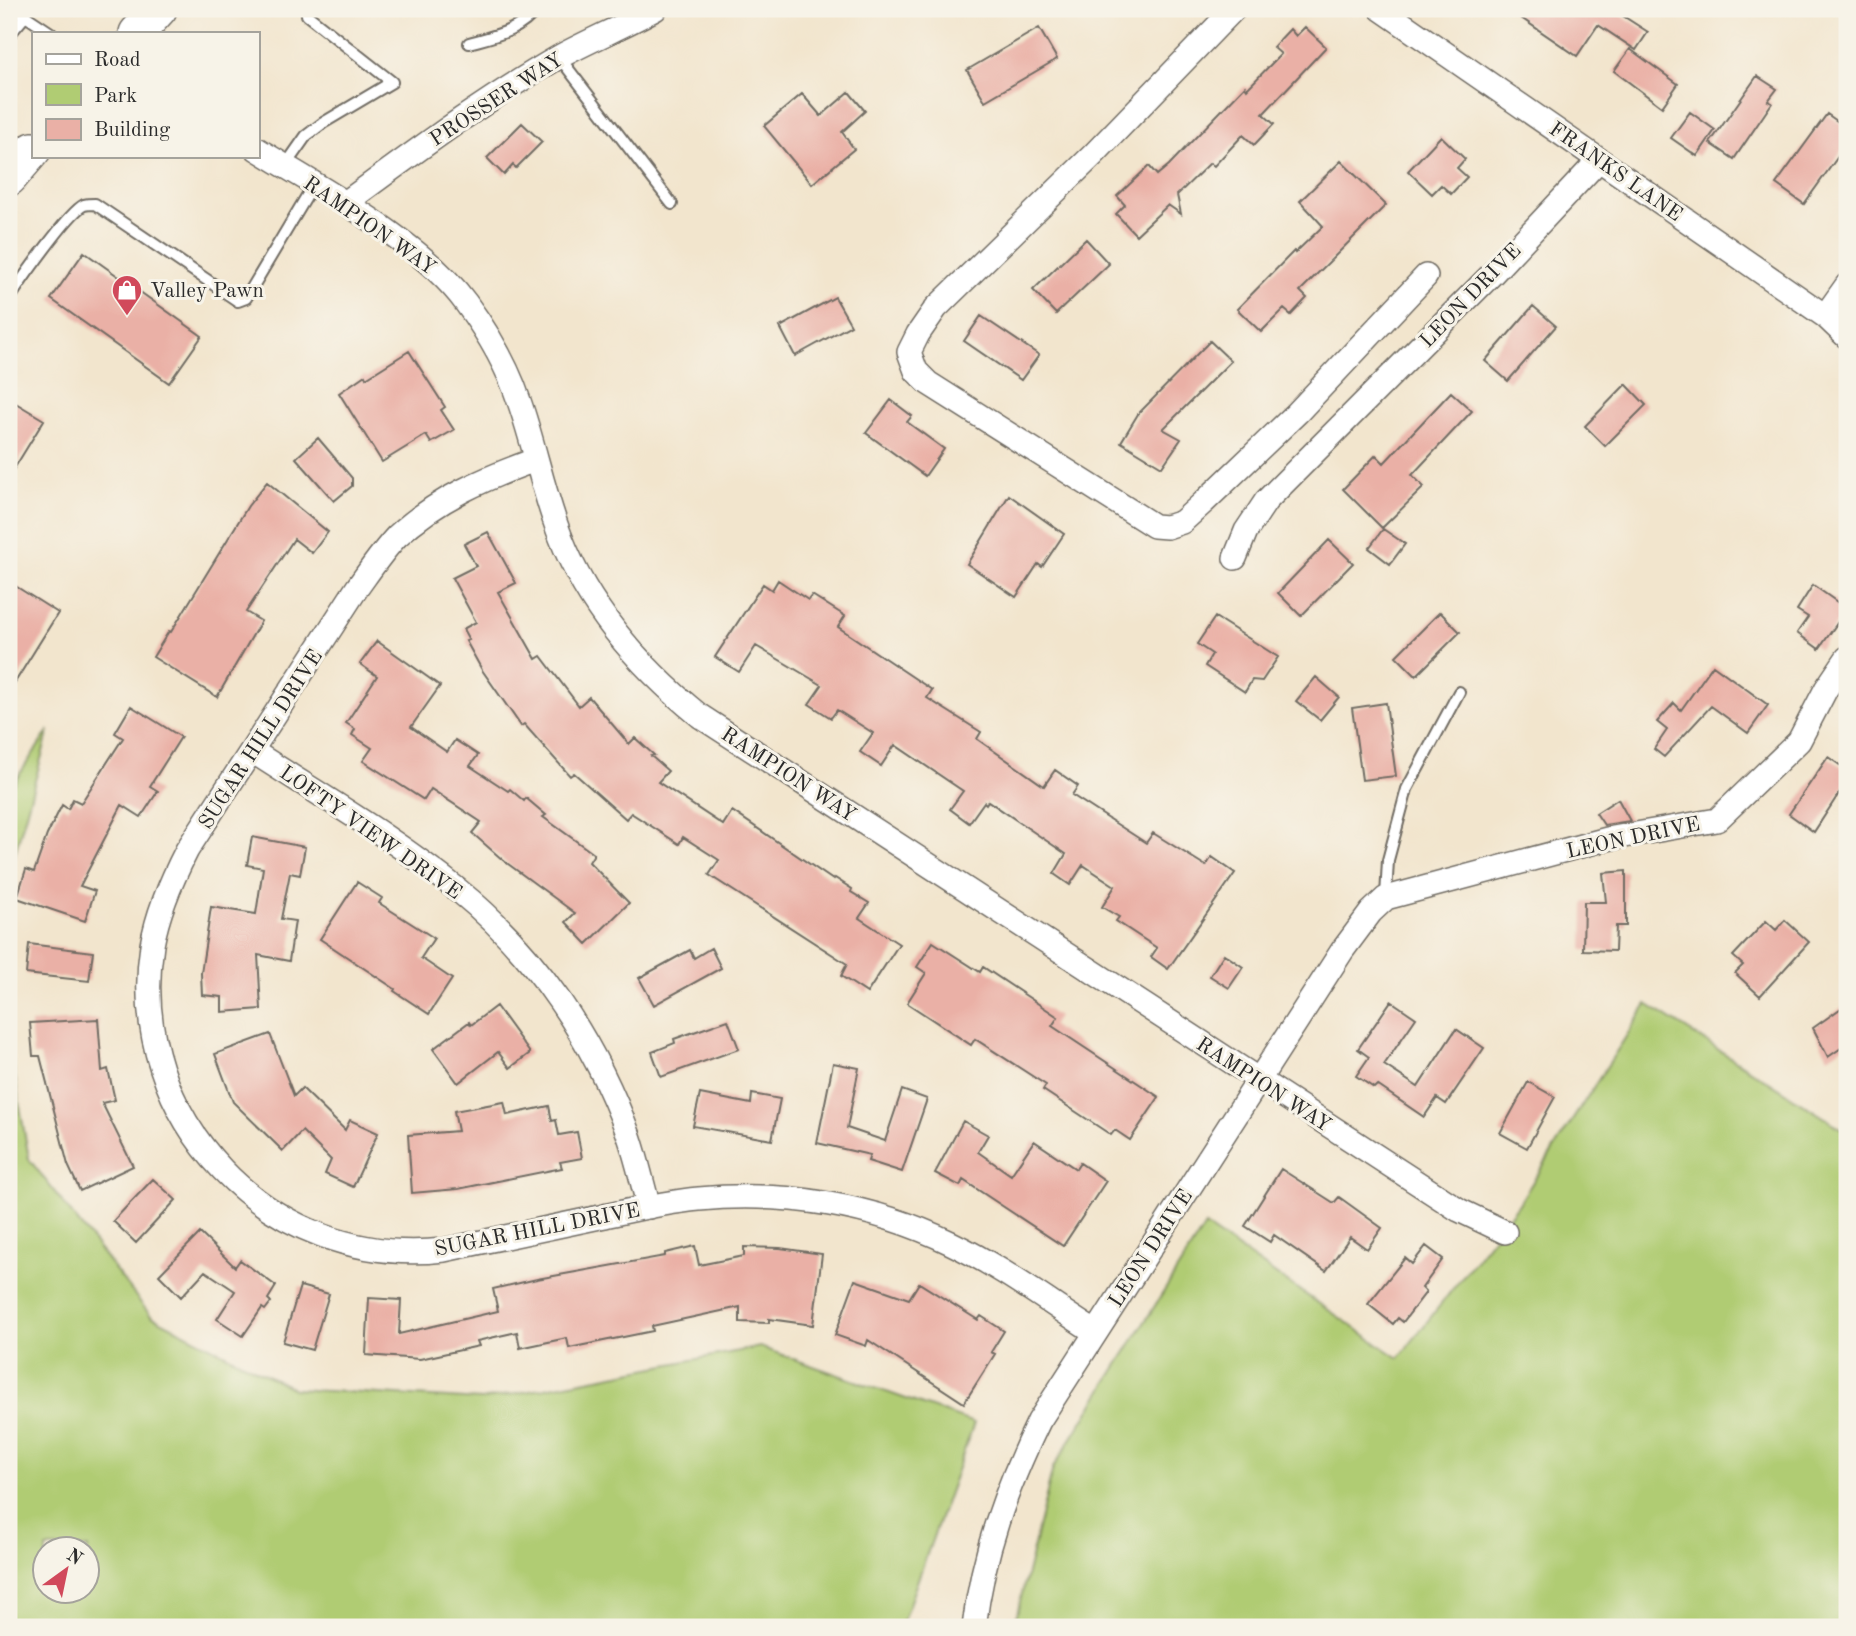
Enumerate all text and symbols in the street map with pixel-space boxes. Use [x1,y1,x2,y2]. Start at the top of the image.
legend [32,32,259,158]
text: Road [94,50,141,71]
street label: PROSSER WAY [427,50,567,151]
text: Park [94,86,137,107]
street label: FRANKS LANE [1545,119,1685,226]
text: Building [94,120,171,141]
street label: RAMPION WAY [299,173,439,280]
street label: LEON DRIVE [1416,240,1526,352]
shop icon: Valley Pawn [110,273,144,317]
place label: Valley Pawn [150,281,264,302]
street label: SUGAR HILL DRIVE [196,646,327,833]
street label: RAMPION WAY [717,724,859,827]
street label: LOFTY VIEW DRIVE [275,762,465,904]
street label: LEON DRIVE [1565,814,1702,863]
street label: RAMPION WAY [1192,1034,1334,1137]
street label: LEON DRIVE [1105,1186,1197,1311]
street label: SUGAR HILL DRIVE [433,1200,642,1261]
north arrow [32,1534,102,1604]
text: N [63,1546,86,1570]

